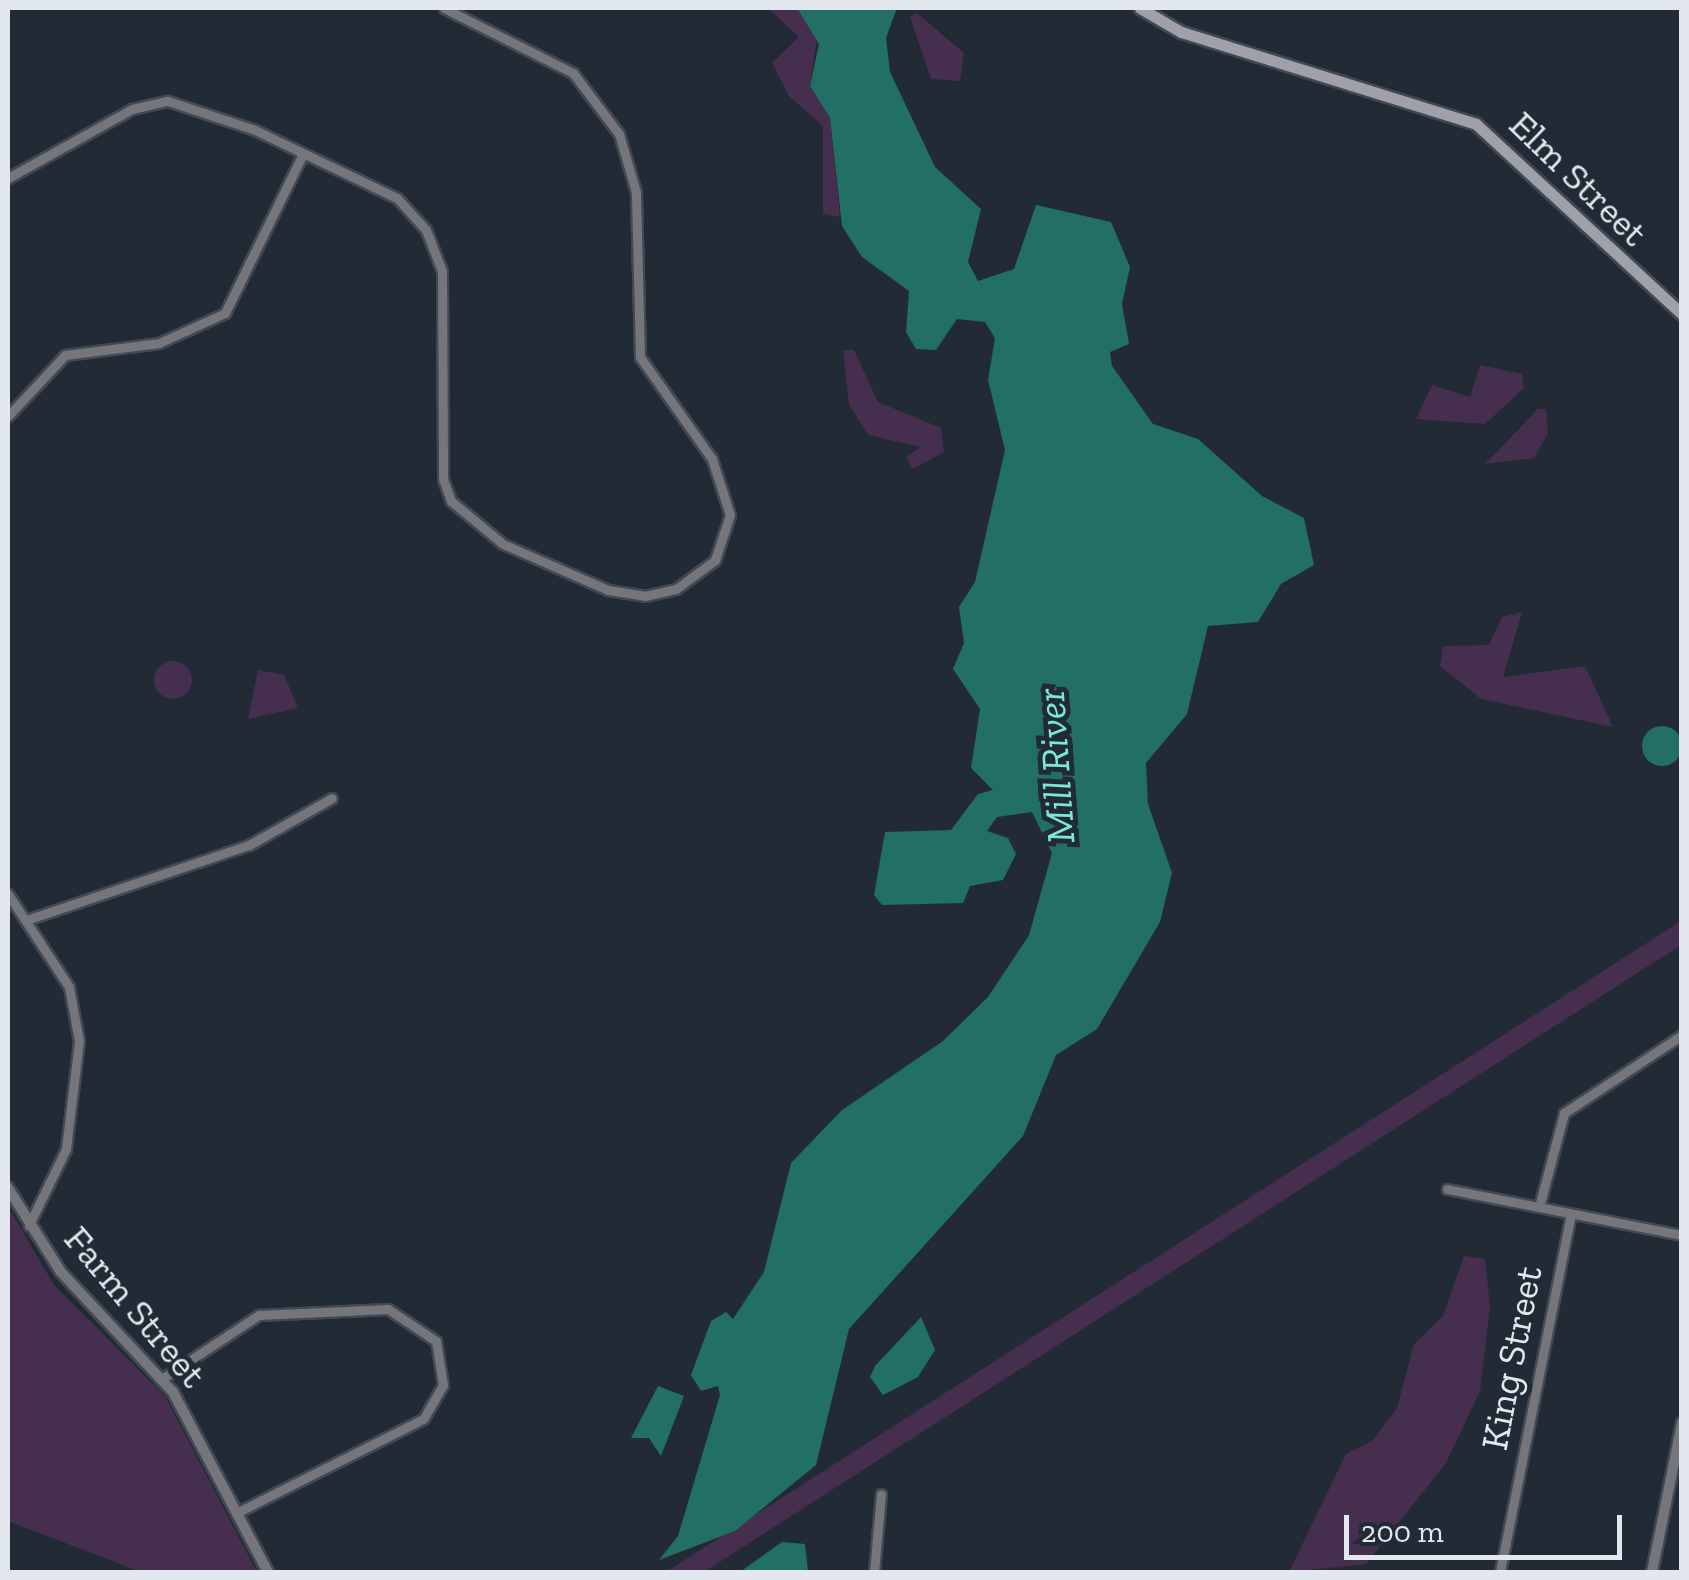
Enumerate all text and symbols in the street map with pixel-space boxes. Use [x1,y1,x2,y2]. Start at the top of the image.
street label: Elm Street [1500,102,1656,256]
water label: Mill River [1026,687,1084,845]
street label: Farm Street [54,1217,216,1397]
street label: King Street [1472,1262,1552,1454]
scale bar [1349,1495,1626,1557]
text: 200 m [1361,1514,1444,1550]

